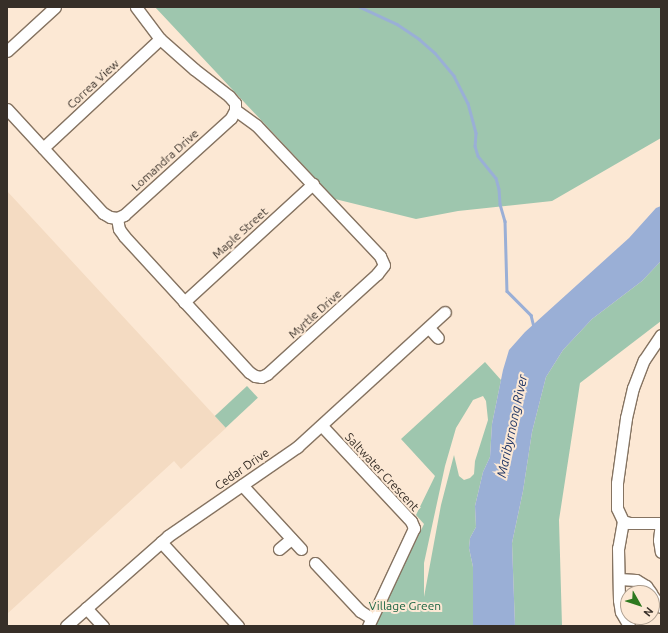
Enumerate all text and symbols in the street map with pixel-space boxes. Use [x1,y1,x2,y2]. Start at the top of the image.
street label: Correa View [64,56,122,112]
street label: Lomandra Drive [128,126,202,194]
street label: Maple Street [209,204,271,262]
street label: Myrtle Drive [286,286,344,342]
water label: Maribyrnong River [493,373,531,479]
street label: Saltwater Crescent [342,430,422,514]
street label: Cedar Drive [212,445,272,493]
north arrow [620,585,660,625]
park label: Village Green [369,599,441,613]
text: N [641,605,656,619]

